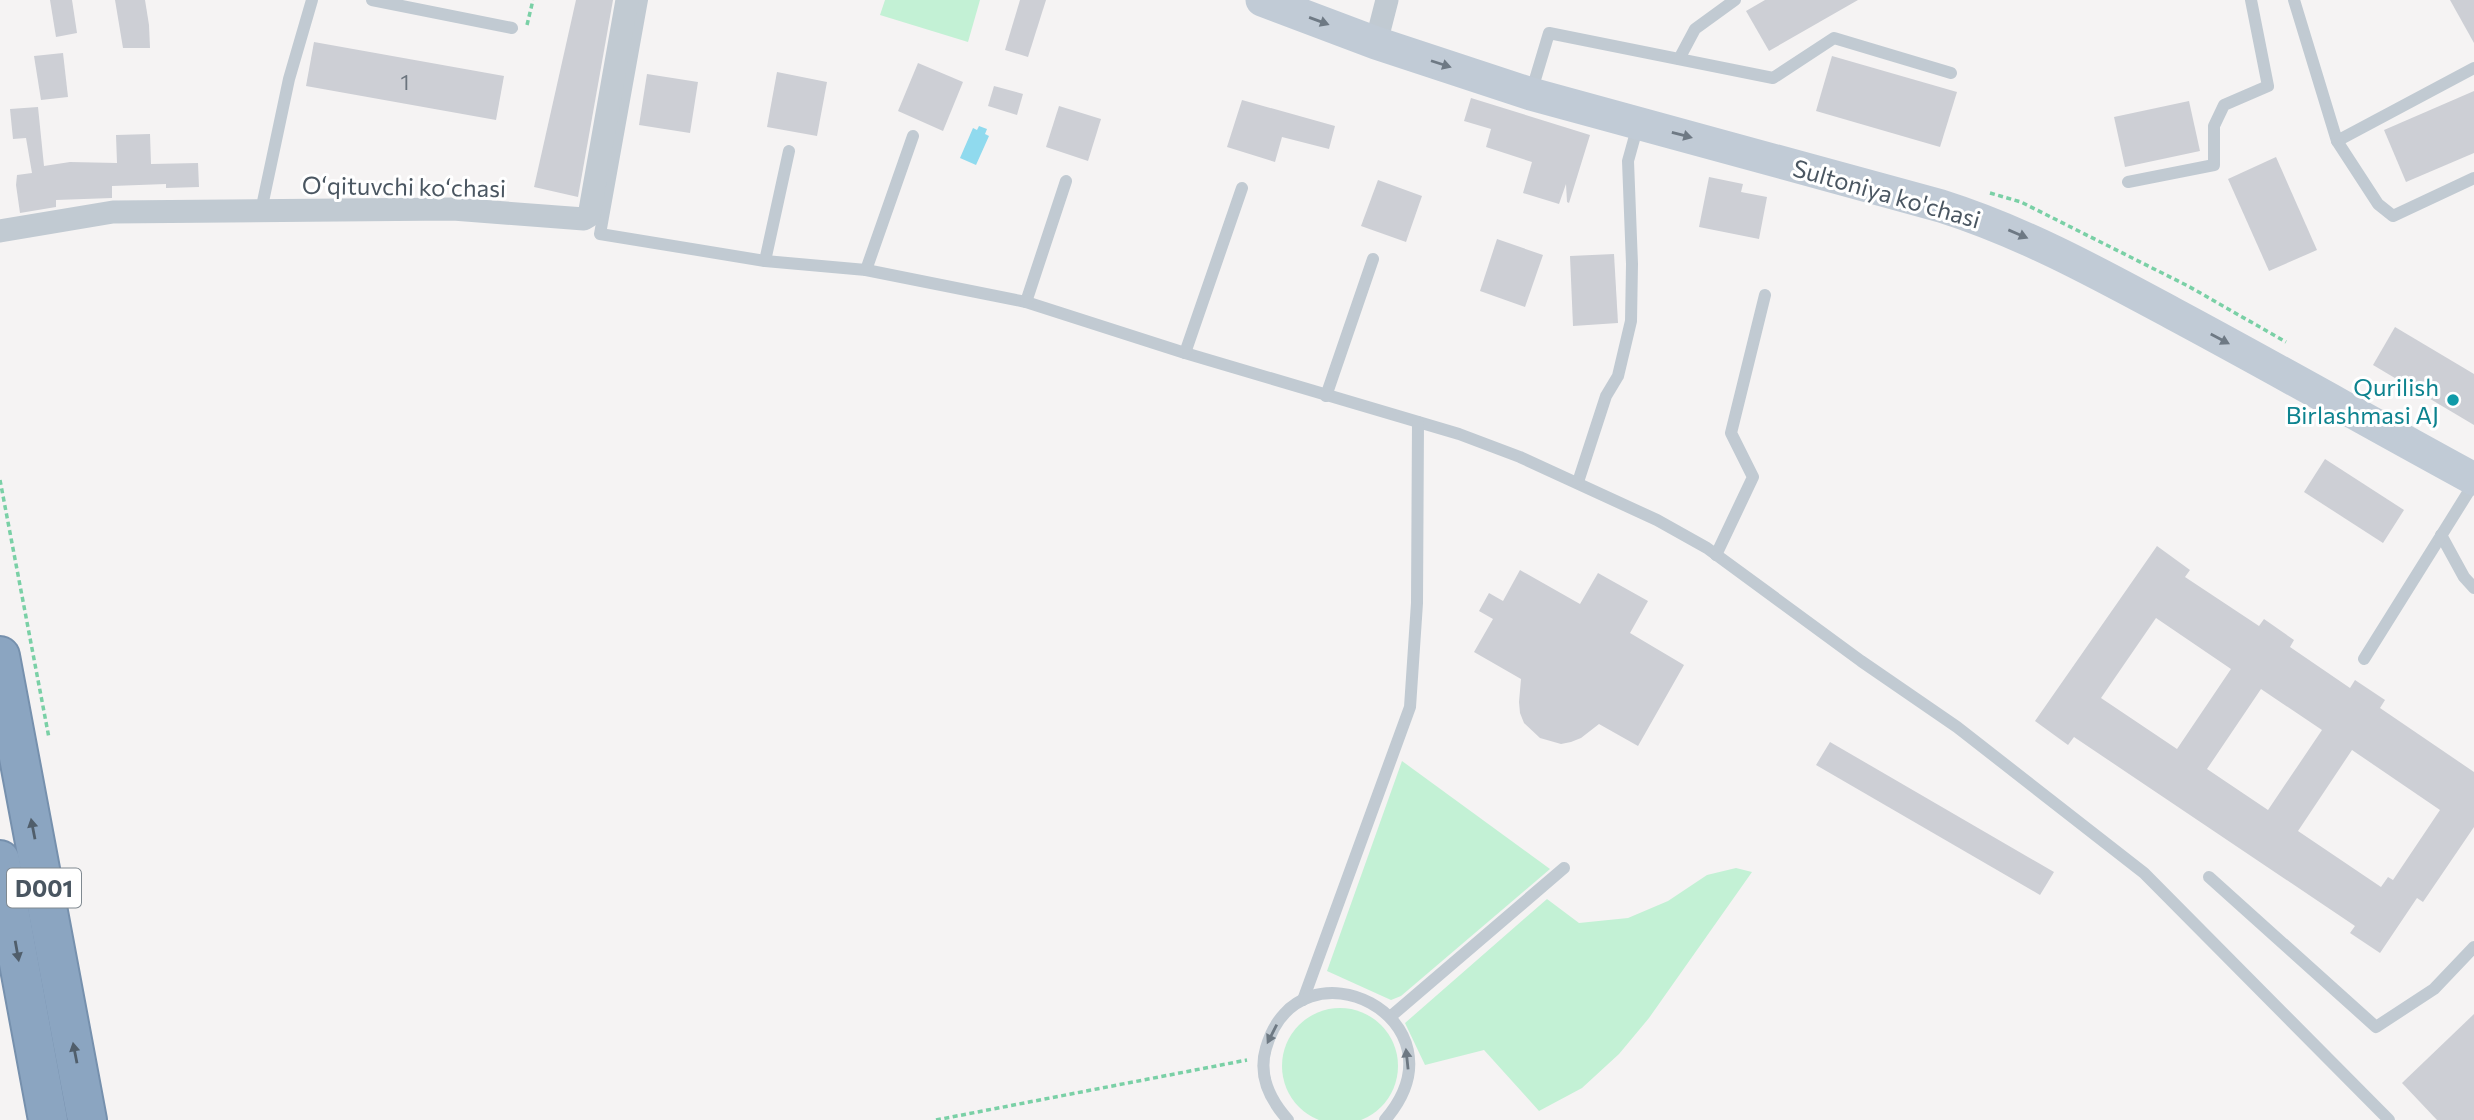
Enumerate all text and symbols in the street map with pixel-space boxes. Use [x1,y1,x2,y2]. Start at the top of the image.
one-way arrow [1308,16,1329,27]
one-way arrow [1430,59,1451,70]
house number: 1 [401,69,409,94]
one-way arrow [1672,130,1694,141]
street label: Sultoniya ko'chasi [1790,152,1984,234]
street label: Oʻqituvchi koʻchasi [302,170,506,202]
one-way arrow [2008,228,2028,240]
one-way arrow [2210,333,2230,344]
place label: Qurilish Birlashmasi AJ [2286,372,2439,429]
marker: Qurilish Birlashmasi AJ [2445,392,2461,408]
one-way arrow [27,818,38,840]
road number: D001 [7,868,81,908]
one-way arrow [12,940,23,962]
one-way arrow [1267,1024,1279,1044]
one-way arrow [69,1042,80,1064]
one-way arrow [1401,1048,1412,1070]

